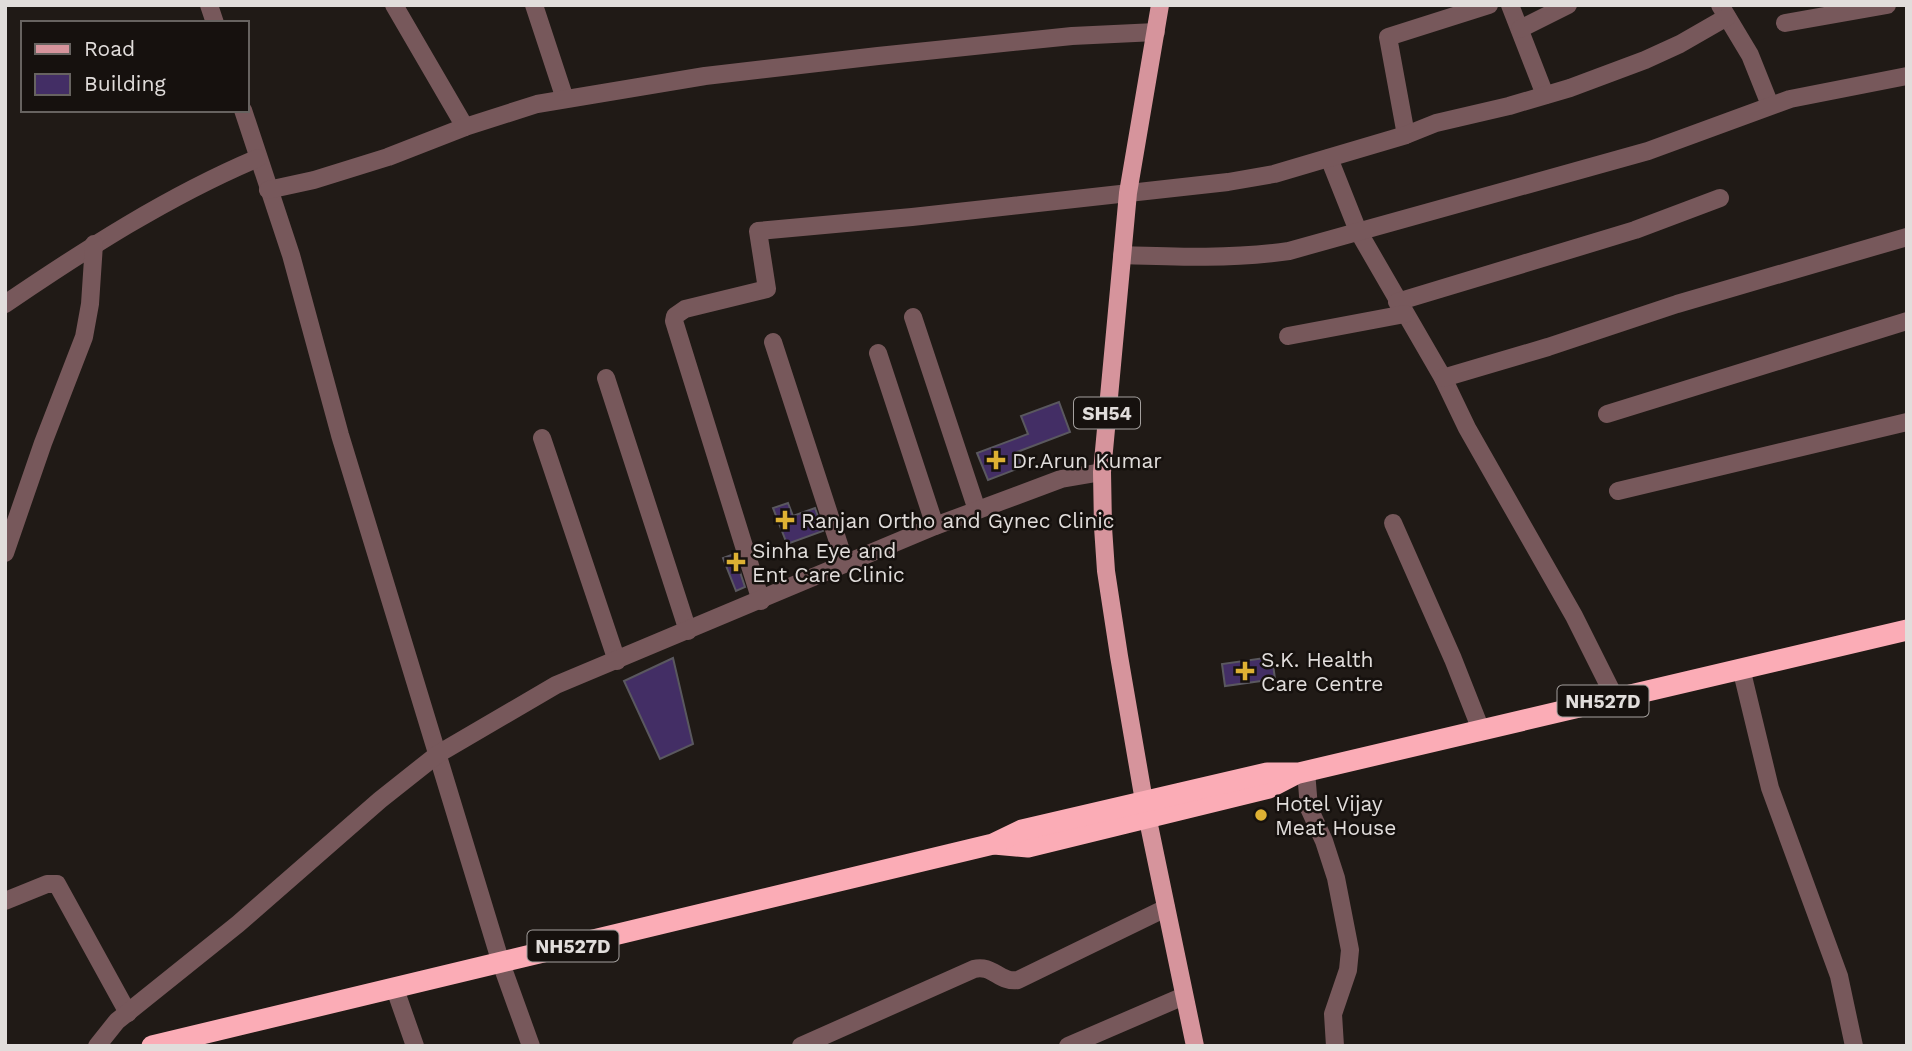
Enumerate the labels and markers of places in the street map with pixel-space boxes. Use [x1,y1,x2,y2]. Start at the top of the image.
place label: Dr.Arun Kumar [1012,448,1162,473]
marker: Dr.Arun Kumar [986,450,1006,470]
place label: Ranjan Ortho and Gynec Clinic [801,508,1115,533]
marker: Ranjan Ortho and Gynec Clinic [775,510,795,530]
place label: Sinha Eye and Ent Care Clinic [752,538,905,587]
marker: Sinha Eye and Ent Care Clinic [726,552,746,572]
place label: S.K. Health Care Centre [1261,647,1383,696]
marker: S.K. Health Care Centre [1235,661,1255,681]
place label: Hotel Vijay Meat House [1275,791,1396,840]
marker: Hotel Vijay Meat House [1253,807,1269,823]

